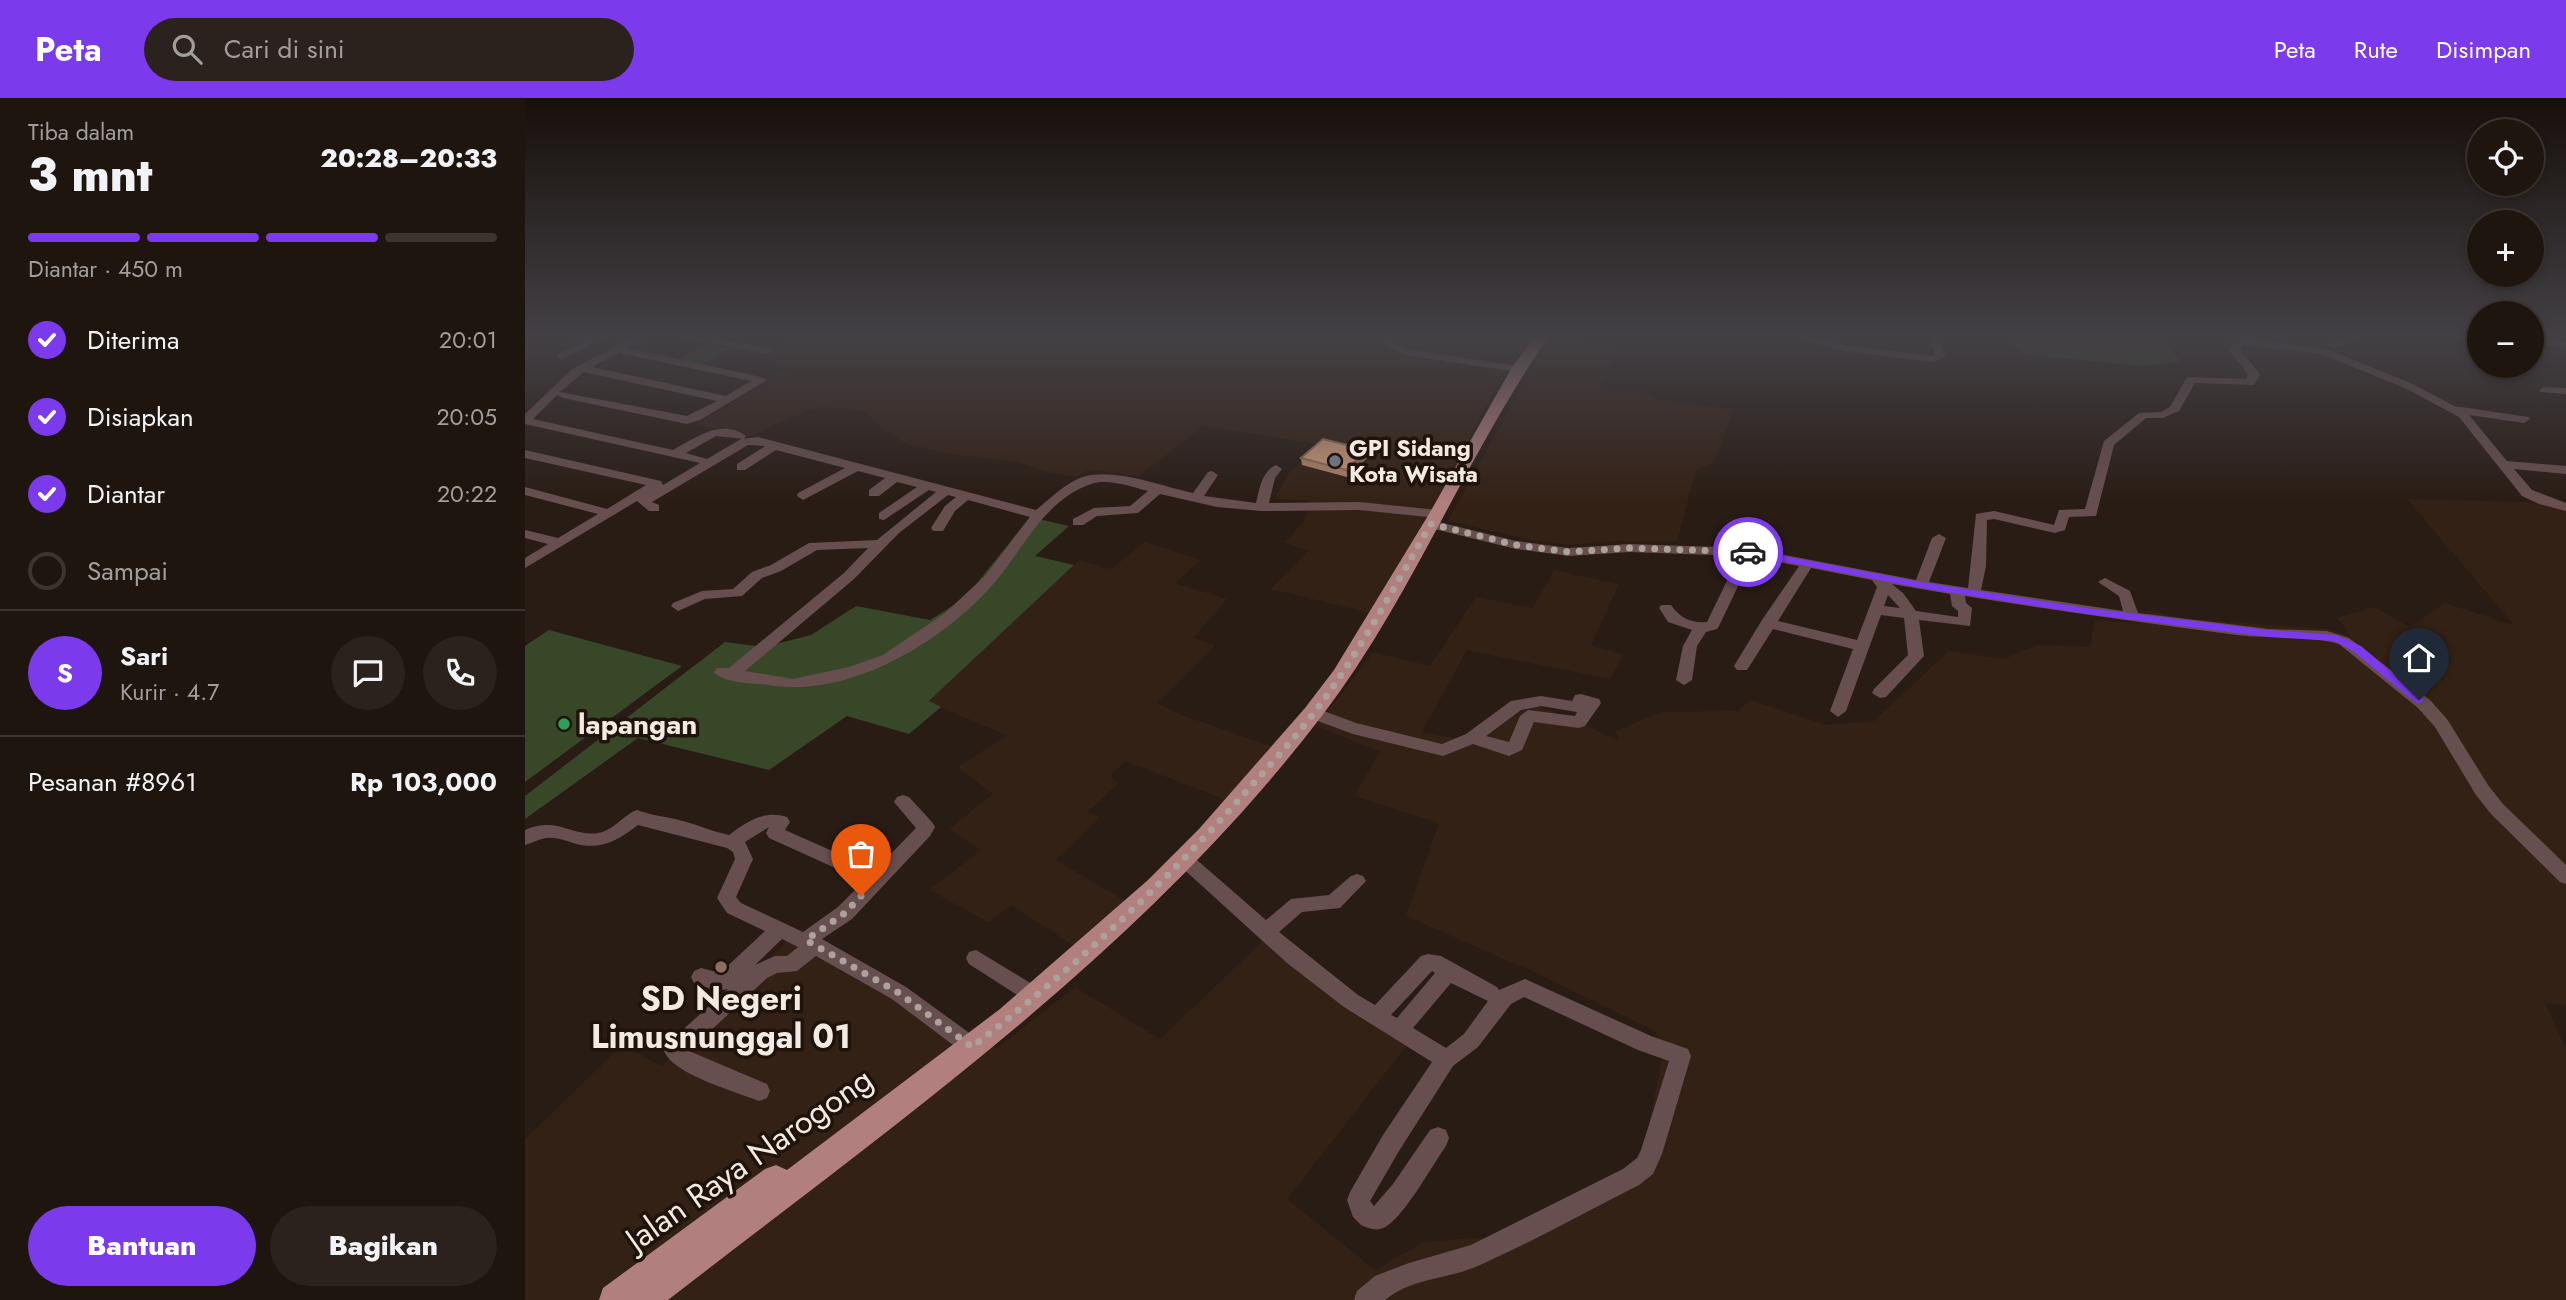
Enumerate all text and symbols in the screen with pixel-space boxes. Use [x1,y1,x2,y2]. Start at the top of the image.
search box [144,18,634,81]
text: Peta [35,26,102,73]
icon: search [168,30,206,68]
text: Cari di sini [224,30,345,68]
text: Peta [2274,32,2316,67]
text: Rute [2354,32,2398,67]
text: Disimpan [2436,32,2531,67]
text: Tiba dalam [28,115,134,149]
map controls [2467,119,2544,378]
button: locate [2467,119,2544,196]
text: 20:28–20:33 [320,139,497,177]
text: 3 mnt [28,142,152,208]
button: + [2467,210,2544,287]
text: Diantar · 450 m [28,252,183,286]
button: − [2467,301,2544,378]
icon: check [28,321,66,359]
text: Diterima [87,321,180,359]
text: 20:01 [439,323,497,357]
icon: check [28,398,66,436]
text: Disiapkan [87,398,194,436]
text: 20:05 [436,400,497,434]
place label: GPI Sidang Kota Wisata [1349,431,1478,491]
marker: GPI Sidang Kota Wisata [1327,453,1343,469]
icon: check [28,475,66,513]
text: Diantar [87,475,165,513]
text: 20:22 [437,477,497,511]
courier [1713,517,1783,587]
icon: car [1729,533,1767,571]
text: Sampai [87,552,168,590]
pin [2389,628,2449,700]
button: chat [331,636,405,710]
button: phone [423,636,497,710]
text: Sari [120,637,168,675]
icon: home [2400,639,2438,677]
text: S [57,654,73,692]
text: Kurir · 4.7 [120,675,219,709]
place label: lapangan [578,704,697,745]
marker: lapangan [556,716,572,732]
text: Pesanan #8961 [28,763,197,801]
text: Rp 103,000 [350,763,497,801]
pin [831,824,891,896]
icon: bag [842,835,880,873]
marker: SD Negeri Limusnunggal 01 [713,959,729,975]
place label: SD Negeri Limusnunggal 01 [591,975,851,1060]
street label: Jalan Raya Narogong [613,1056,882,1264]
button: Bantuan [28,1206,256,1286]
button: Bagikan [270,1206,497,1286]

